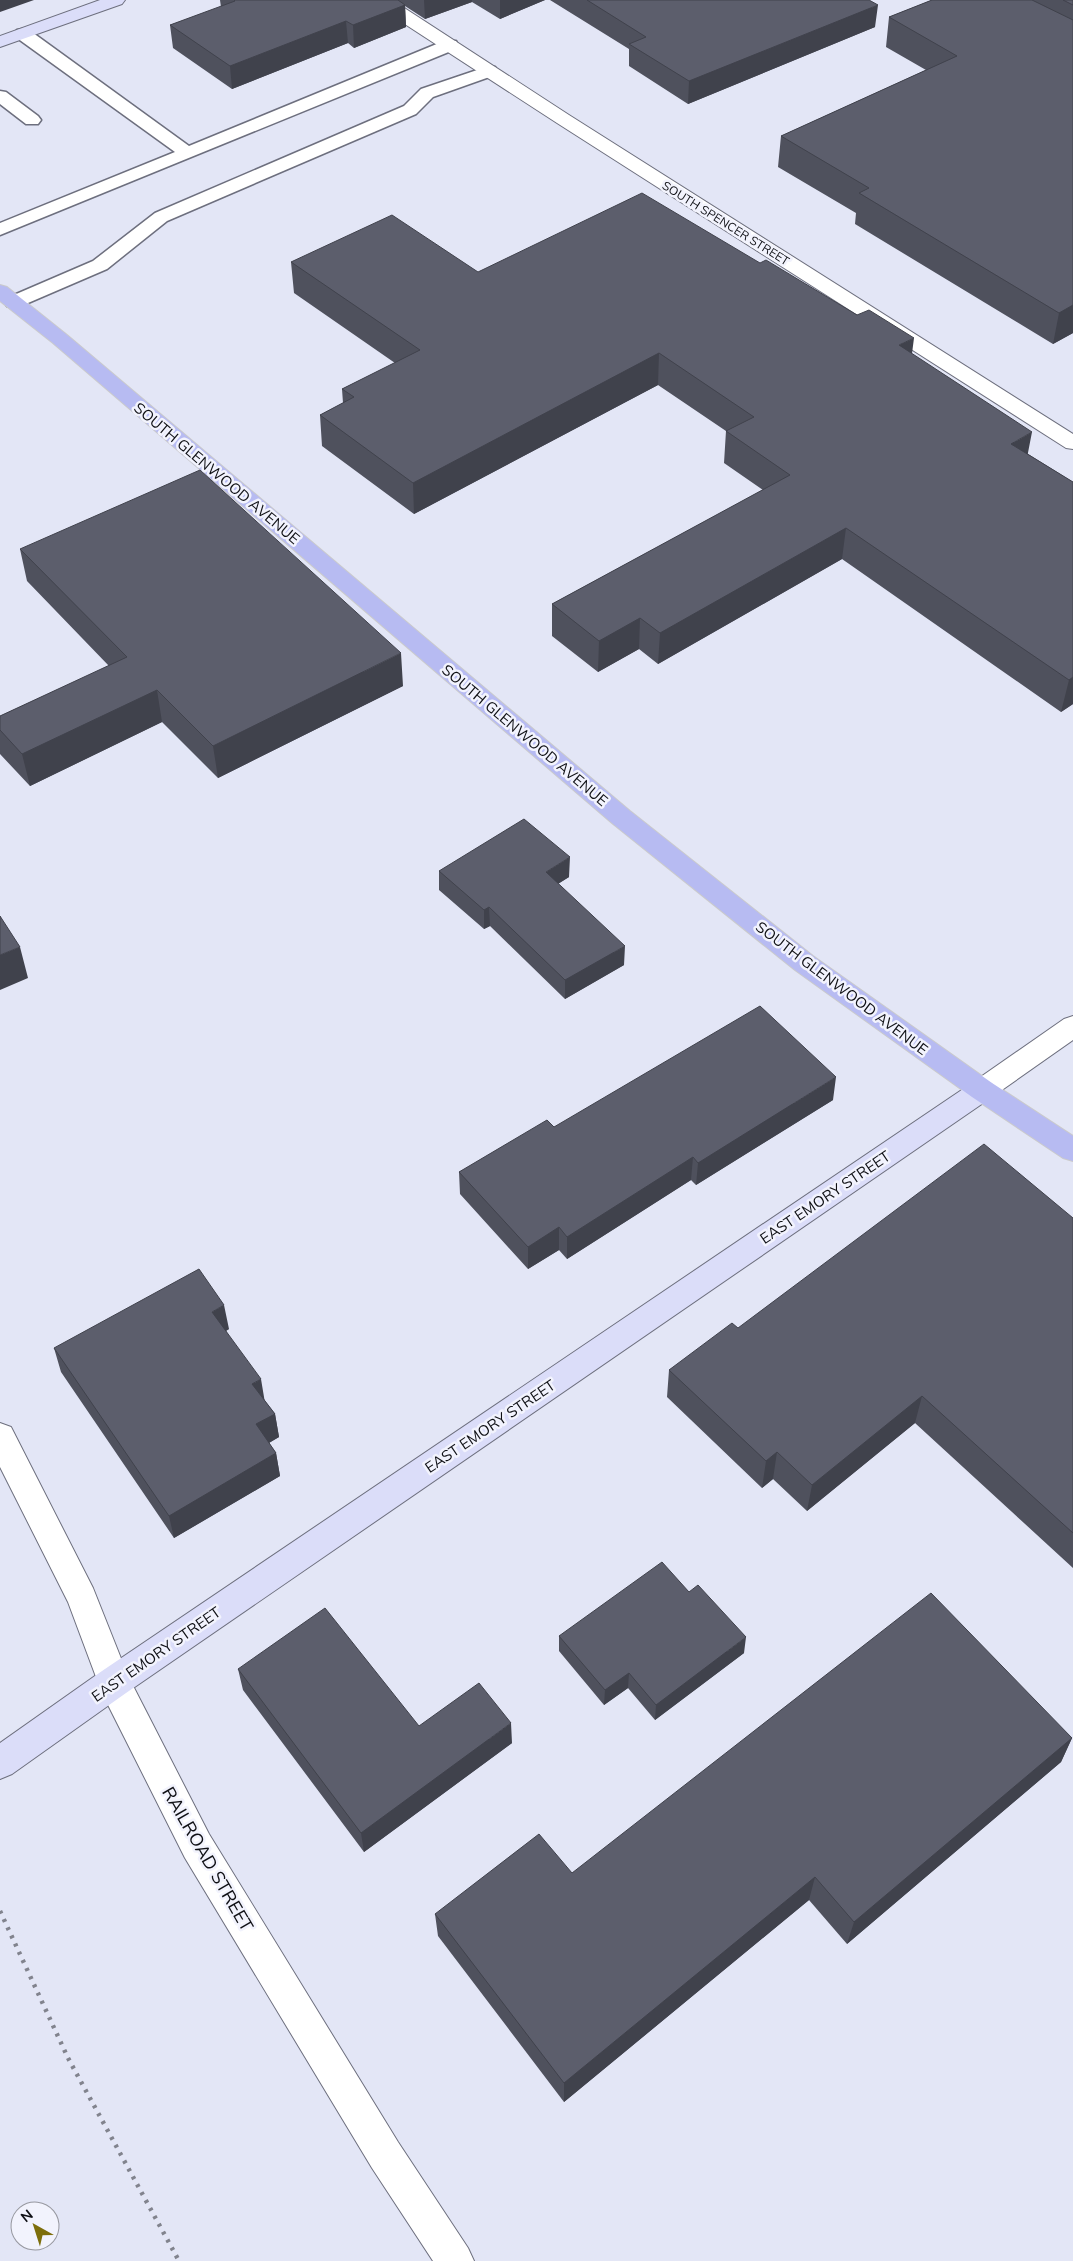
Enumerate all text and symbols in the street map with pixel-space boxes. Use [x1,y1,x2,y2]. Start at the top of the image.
street label: SOUTH SPENCER STREET [660,178,793,269]
street label: SOUTH GLENWOOD AVENUE [130,398,304,548]
street label: SOUTH GLENWOOD AVENUE [438,660,612,810]
street label: SOUTH GLENWOOD AVENUE [752,917,932,1059]
street label: EAST EMORY STREET [756,1146,894,1248]
street label: EAST EMORY STREET [421,1375,559,1477]
street label: EAST EMORY STREET [88,1602,224,1706]
street label: RAILROAD STREET [157,1782,259,1936]
north arrow [10,2201,60,2251]
text: N [17,2206,37,2226]

